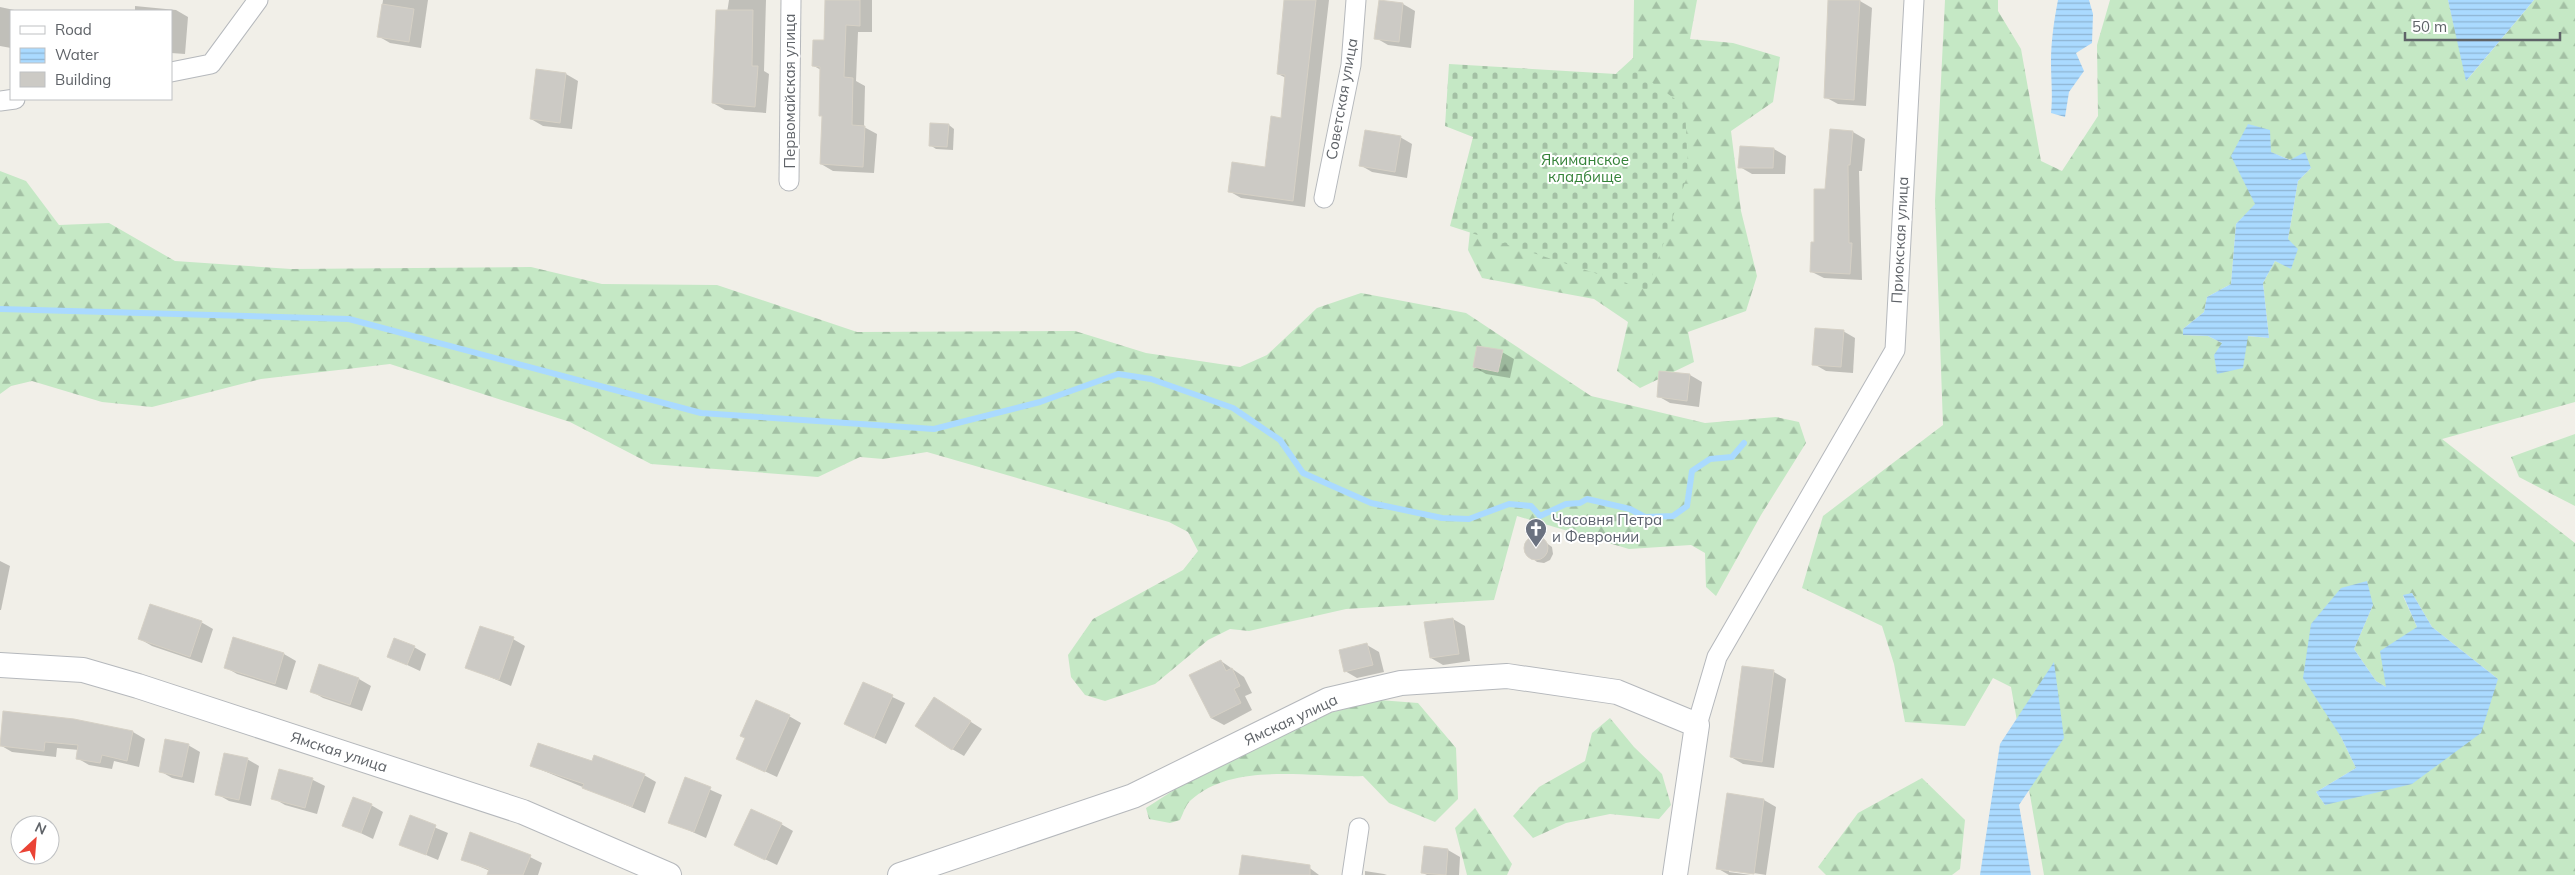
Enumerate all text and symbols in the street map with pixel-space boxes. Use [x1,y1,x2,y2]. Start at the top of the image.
legend [10,10,172,100]
scale bar [2405,10,2560,42]
street label: Первомайская улица [780,14,799,168]
text: 50 m [2412,17,2447,36]
text: Road [55,20,92,39]
street label: Советская улица [1321,37,1362,161]
text: Water [55,45,99,64]
text: Building [55,70,111,89]
park label: Якиманское кладбище [1541,150,1629,186]
street label: Приокская улица [1887,176,1912,304]
place label: Часовня Петра и Февронии [1552,510,1662,546]
church icon: Часовня Петра и Февронии [1524,517,1548,548]
street label: Ямская улица [1241,690,1341,750]
street label: Ямская улица [288,727,390,776]
north arrow [10,815,60,865]
text: N [32,818,49,839]

